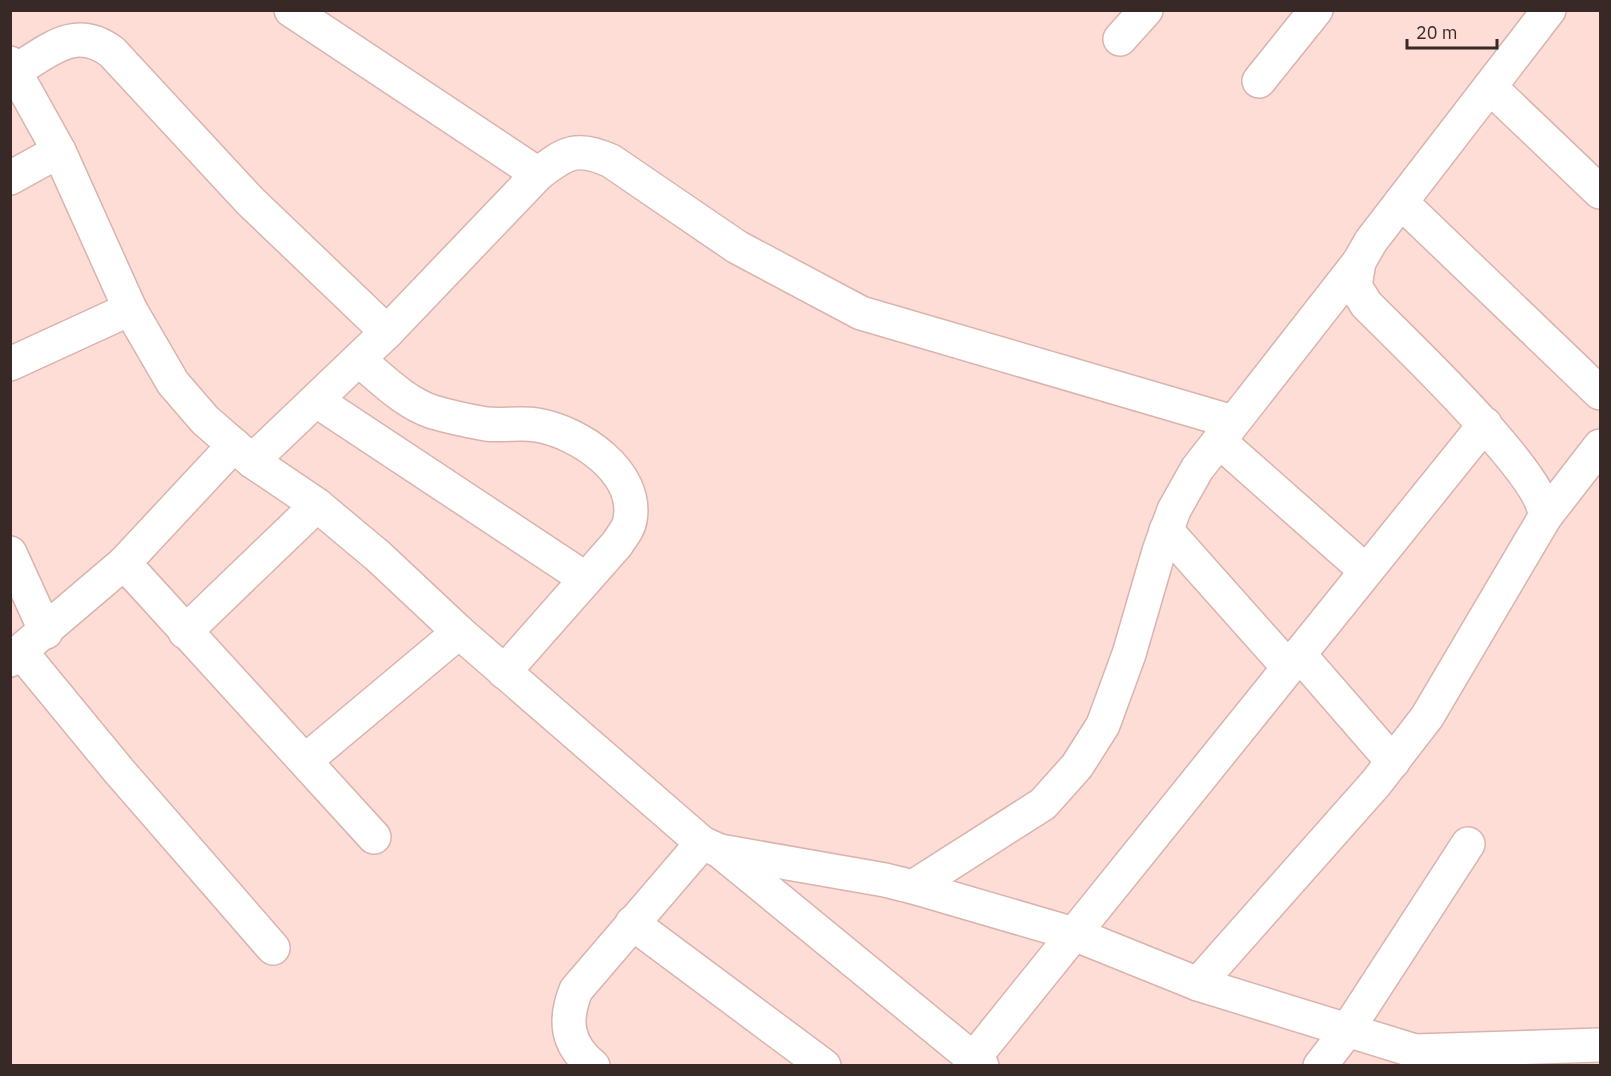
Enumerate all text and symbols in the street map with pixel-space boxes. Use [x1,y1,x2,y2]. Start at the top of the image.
scale bar [1407,12,1497,50]
text: 20 m [1416,21,1458,44]

